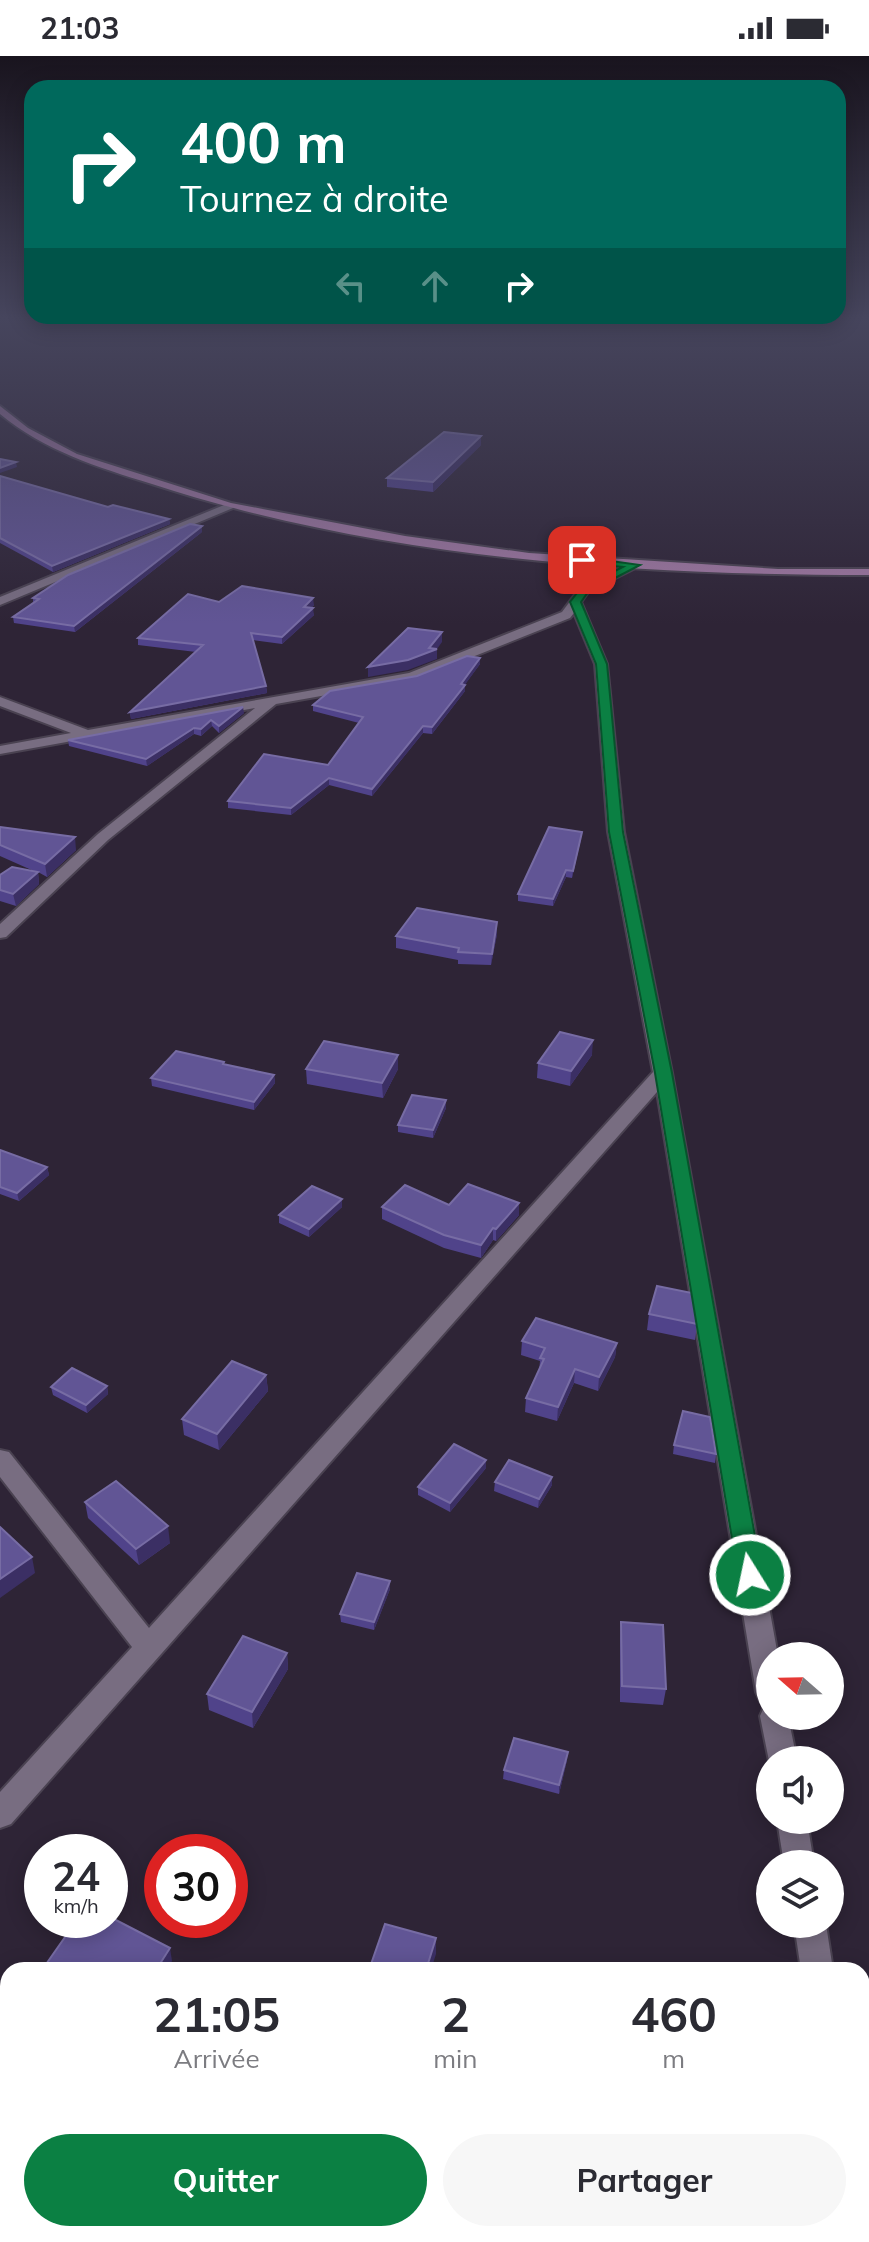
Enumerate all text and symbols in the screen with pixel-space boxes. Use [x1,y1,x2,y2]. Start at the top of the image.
text: 21:03 [40,9,119,47]
text: 400 m [180,107,347,177]
icon: right [48,112,152,216]
text: Tournez à droite [180,176,449,221]
icon: left [329,264,373,308]
icon: ahead [413,264,457,308]
icon: right [497,264,541,308]
pin [548,526,616,594]
icon: arrive [560,538,604,582]
position arrow [708,1533,792,1617]
north arrow [756,1642,844,1730]
map controls [756,1642,844,1938]
button: sound [756,1746,844,1834]
speed limit sign: 30 [144,1834,248,1938]
button: layers [756,1850,844,1938]
text: 24 [52,1851,100,1901]
text: km/h [53,1893,99,1918]
text: 21:05 [153,1984,280,2044]
text: 2 [441,1984,470,2044]
text: 460 [631,1984,717,2044]
text: Arrivée [174,2042,260,2075]
text: min [433,2042,477,2075]
text: m [662,2042,685,2075]
button: Quitter [24,2134,427,2226]
button: Partager [443,2134,846,2226]

